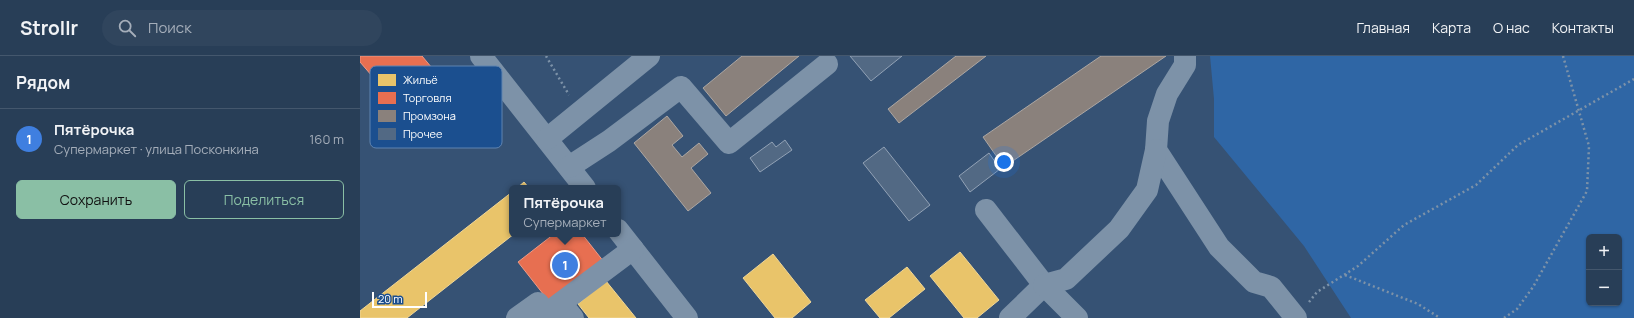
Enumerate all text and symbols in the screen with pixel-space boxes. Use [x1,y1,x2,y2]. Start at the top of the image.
search box [102,10,382,46]
text: Strollr [20,15,78,41]
icon: search [116,17,138,39]
text: Поиск [148,17,192,38]
text: Главная [1357,18,1410,37]
text: Карта [1432,18,1471,37]
text: О нас [1493,18,1530,37]
text: Контакты [1552,18,1614,37]
legend [370,66,502,148]
text: Рядом [16,71,70,94]
text: Жильё [403,72,438,87]
text: Торговля [403,90,452,105]
text: Промзона [403,108,456,123]
text: Пятёрочка [54,119,134,140]
text: Прочее [403,126,443,141]
text: 1 [26,130,32,148]
text: 160 m [309,130,344,148]
text: Супермаркет · улица Посконкина [54,140,259,158]
your location [994,152,1014,172]
button: Сохранить [16,180,176,219]
button: Поделиться [184,180,344,219]
popup [509,185,621,237]
text: Пятёрочка [523,192,604,213]
text: Супермаркет [523,213,607,231]
map controls [1586,234,1622,306]
button: + [1586,234,1622,270]
pin: 1 [552,250,578,280]
button: − [1586,270,1622,306]
scale bar [372,290,427,309]
text: 20 m [378,291,403,306]

